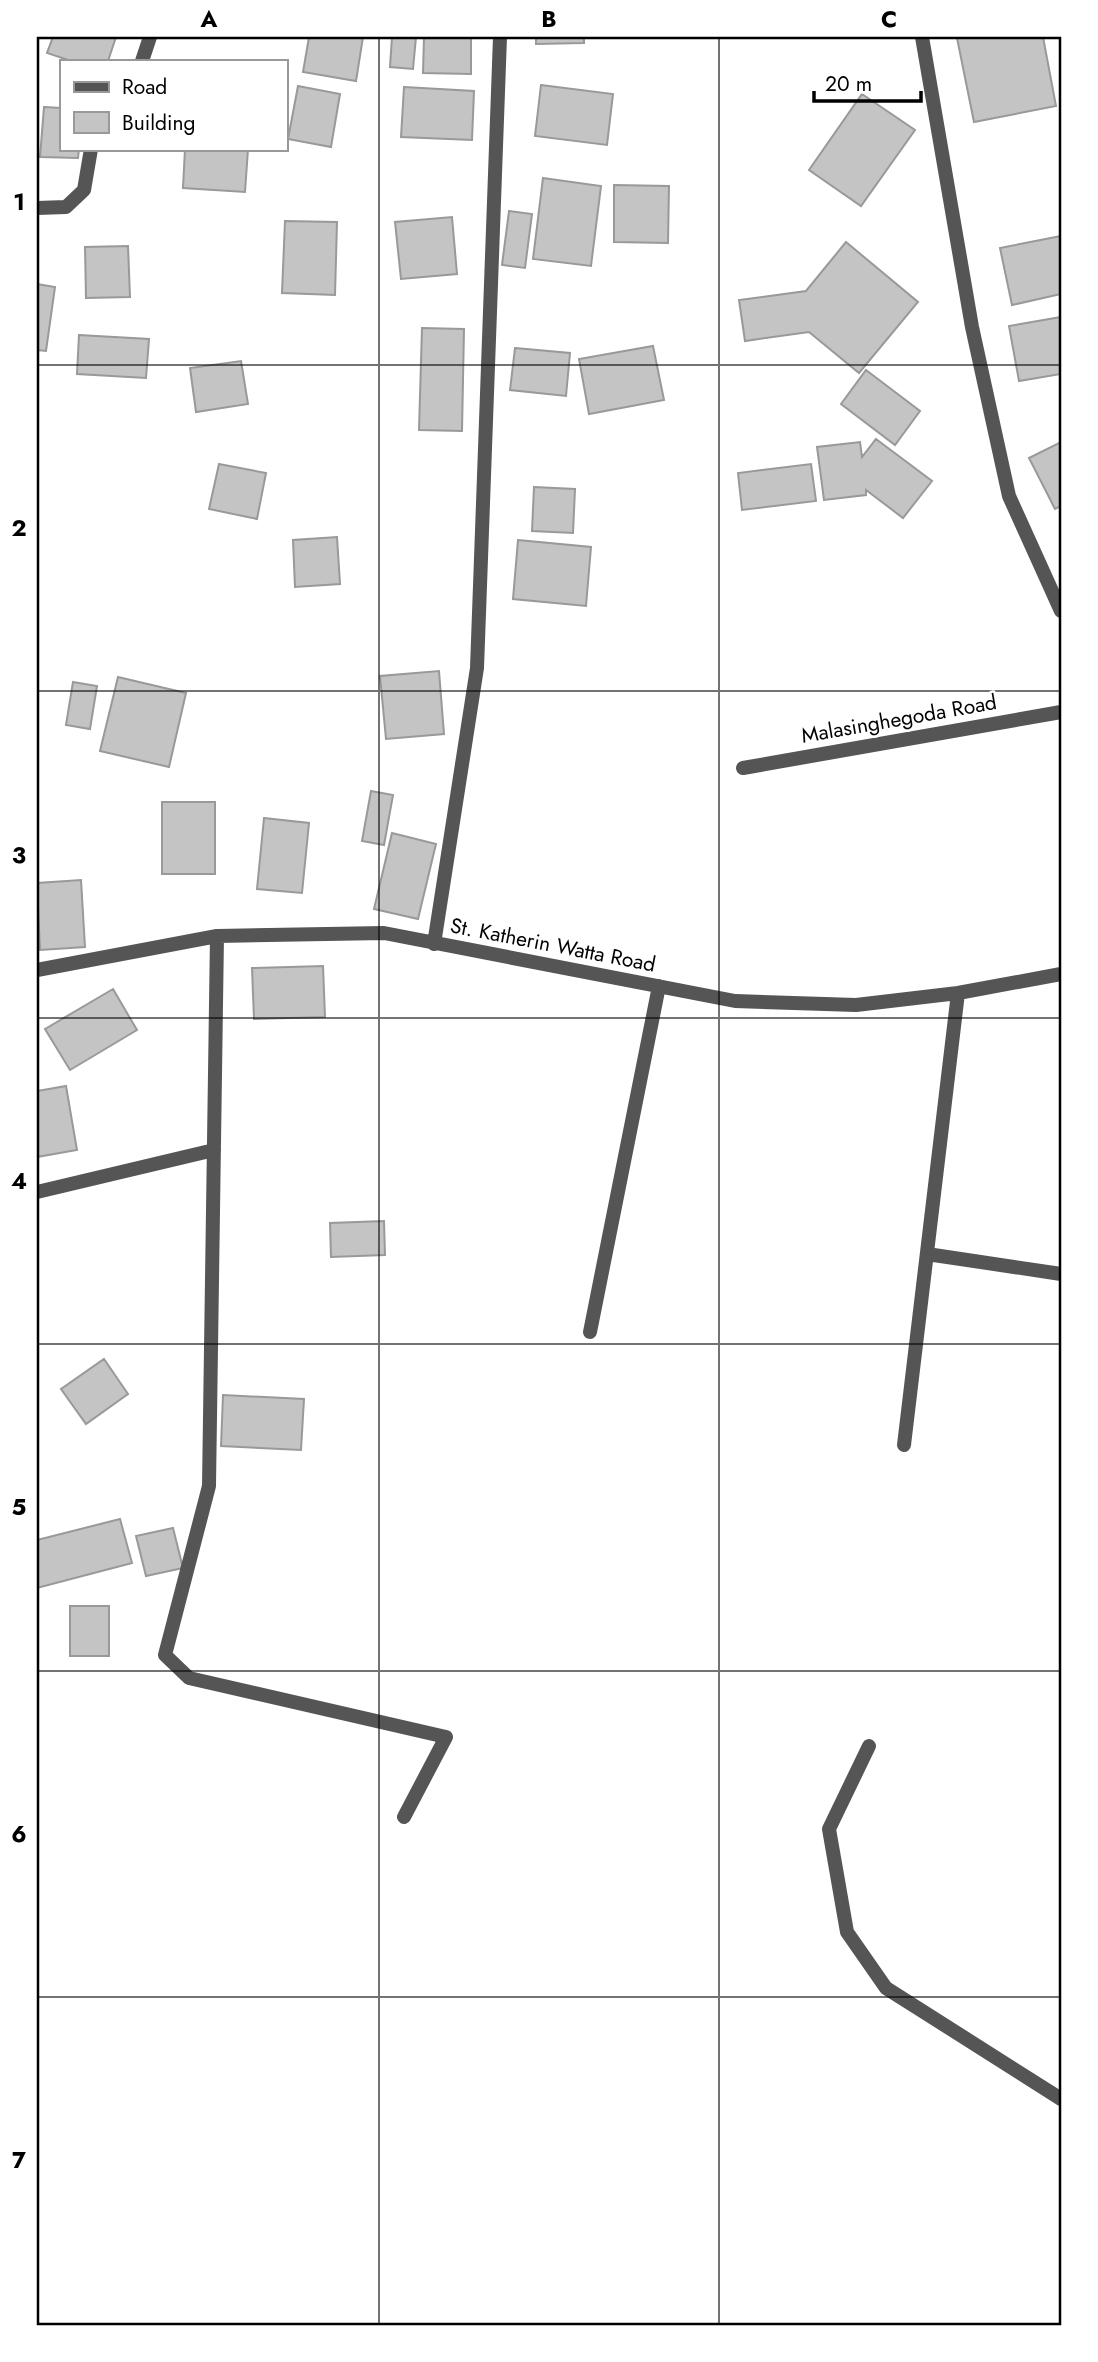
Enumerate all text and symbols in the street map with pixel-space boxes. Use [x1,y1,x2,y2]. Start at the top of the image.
text: A [200,2,218,36]
text: B [541,2,557,36]
text: C [881,2,897,36]
legend [60,60,287,150]
scale bar [814,60,921,104]
text: 20 m [825,69,872,99]
text: Road [122,72,167,102]
text: Building [122,108,195,138]
text: 1 [13,185,25,219]
text: 2 [11,511,27,545]
street label: Malasinghegoda Road [799,687,999,751]
text: 3 [12,838,26,872]
street label: St. Katherin Watta Road [448,910,658,980]
text: 4 [11,1164,27,1198]
text: 5 [12,1490,26,1524]
text: 6 [11,1817,27,1851]
text: 7 [12,2143,26,2177]

